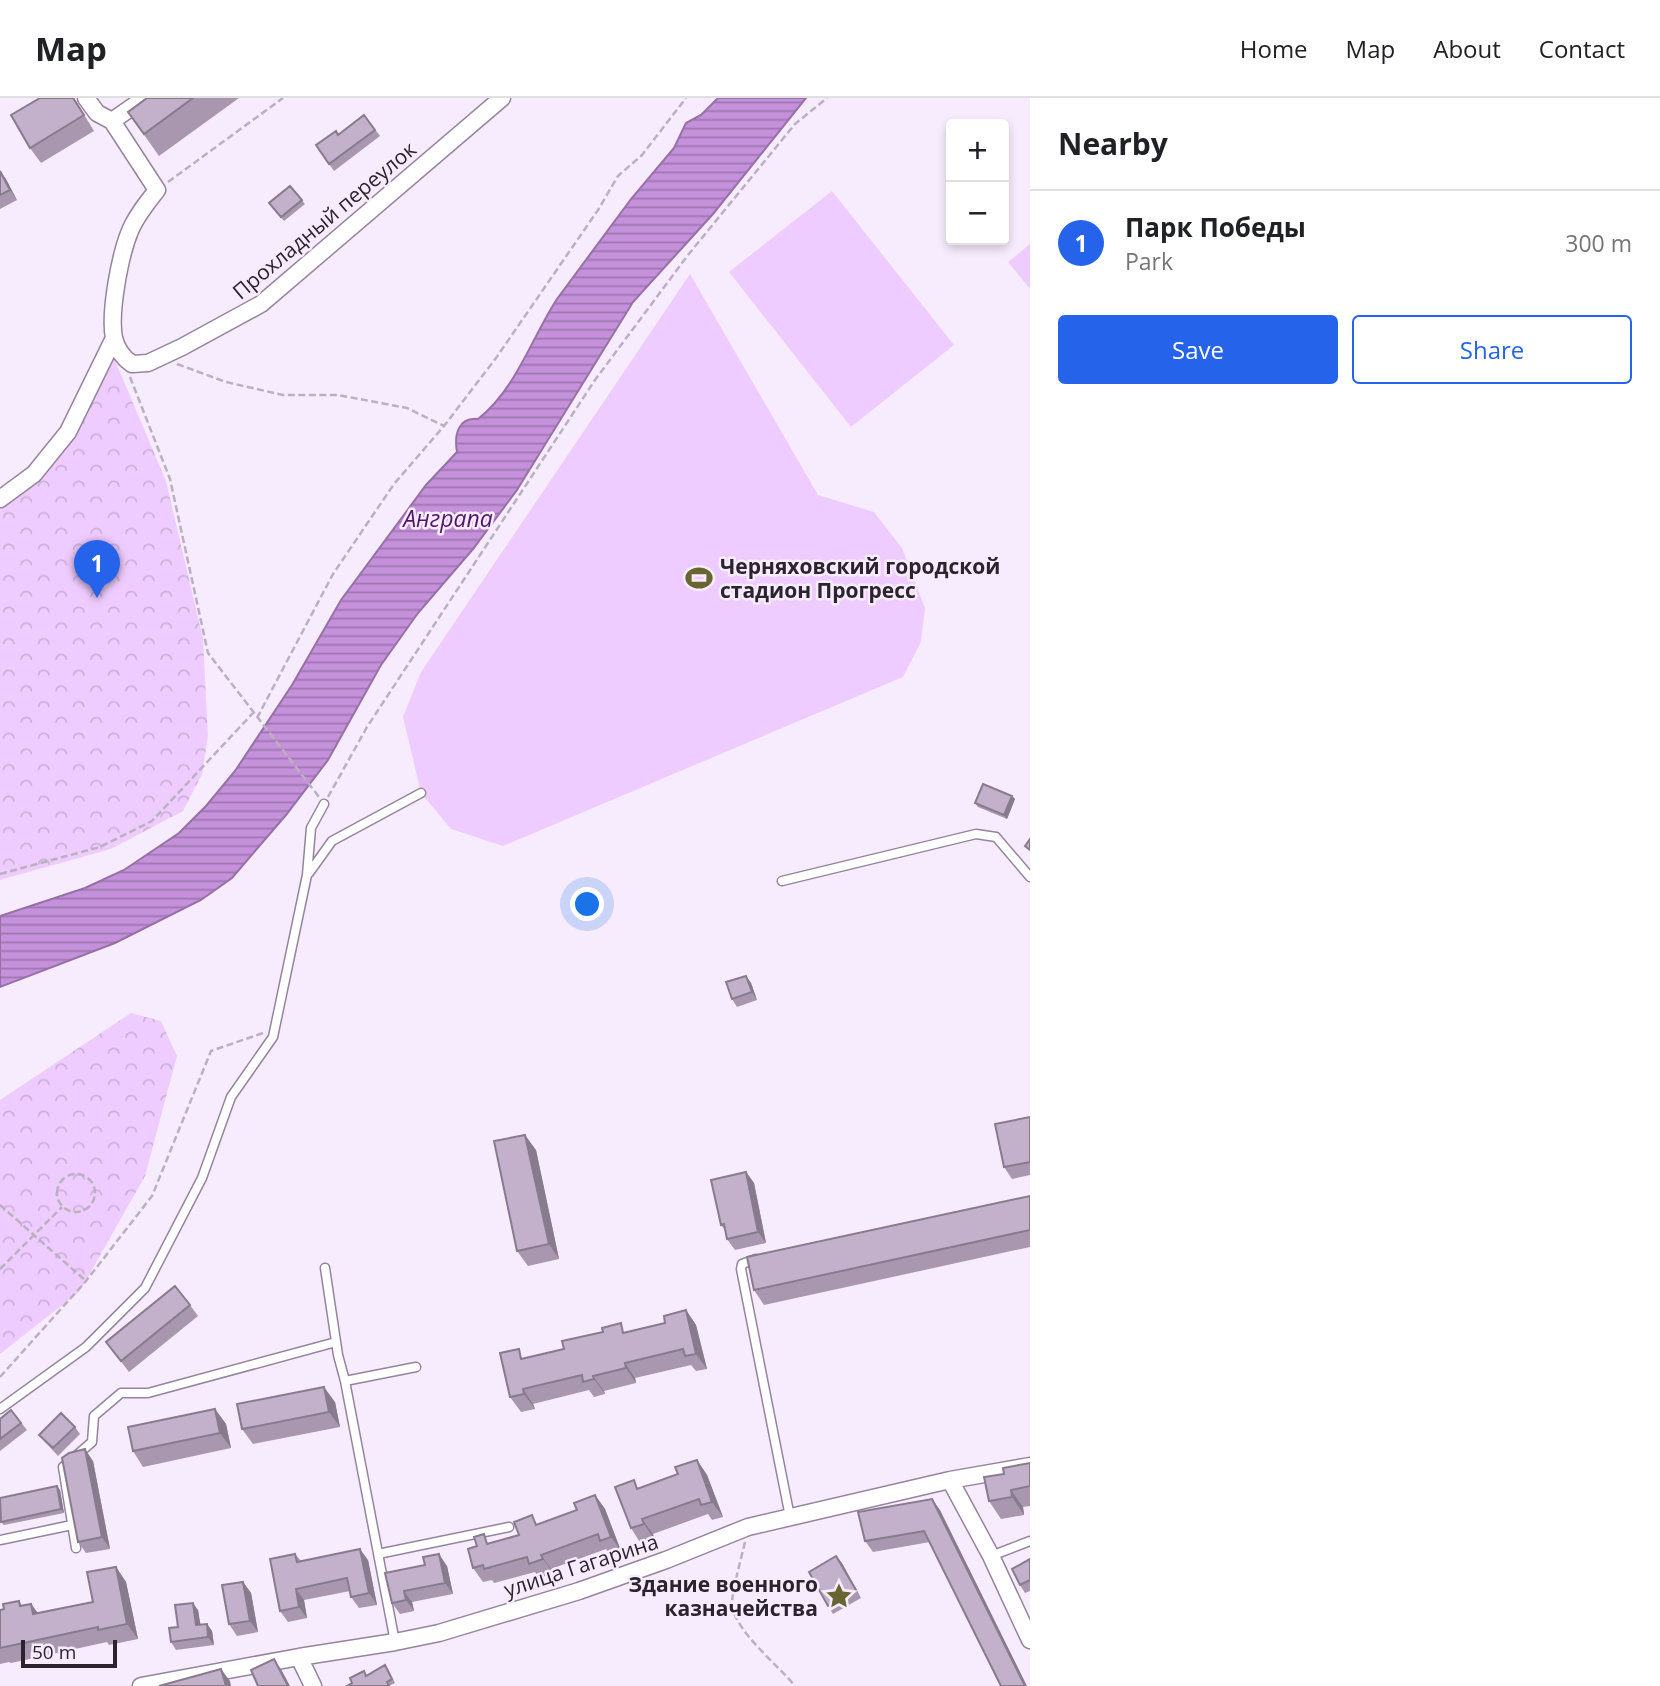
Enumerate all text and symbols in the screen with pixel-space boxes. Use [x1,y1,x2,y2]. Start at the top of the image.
text: Map [35,26,107,71]
text: Home [1240,32,1308,65]
text: Map [1346,32,1395,65]
text: About [1433,32,1501,65]
text: Contact [1539,32,1625,65]
map controls [946,119,1009,245]
button: + [946,119,1009,182]
text: Nearby [1058,123,1168,164]
street label: Прохладный переулок [226,135,422,305]
button: − [946,182,1009,245]
text: Парк Победы [1125,209,1306,245]
text: 1 [1074,227,1088,259]
text: 300 m [1565,227,1632,259]
text: Park [1125,245,1173,277]
button: Save [1058,315,1338,384]
button: Share [1352,315,1632,384]
water label: Анграпа [401,502,493,534]
pin: 1 [74,540,120,598]
place label: Черняховский городской стадион Прогресс [720,552,1000,604]
sports icon: Черняховский городской стадион Прогресс [684,563,714,593]
your location [570,887,604,921]
street label: улица Гагарина [500,1527,662,1603]
place label: Здание военного казначейства [628,1570,818,1622]
place icon: Здание военного казначейства [824,1581,854,1611]
scale bar [21,1637,117,1669]
text: 50 m [32,1639,76,1665]

